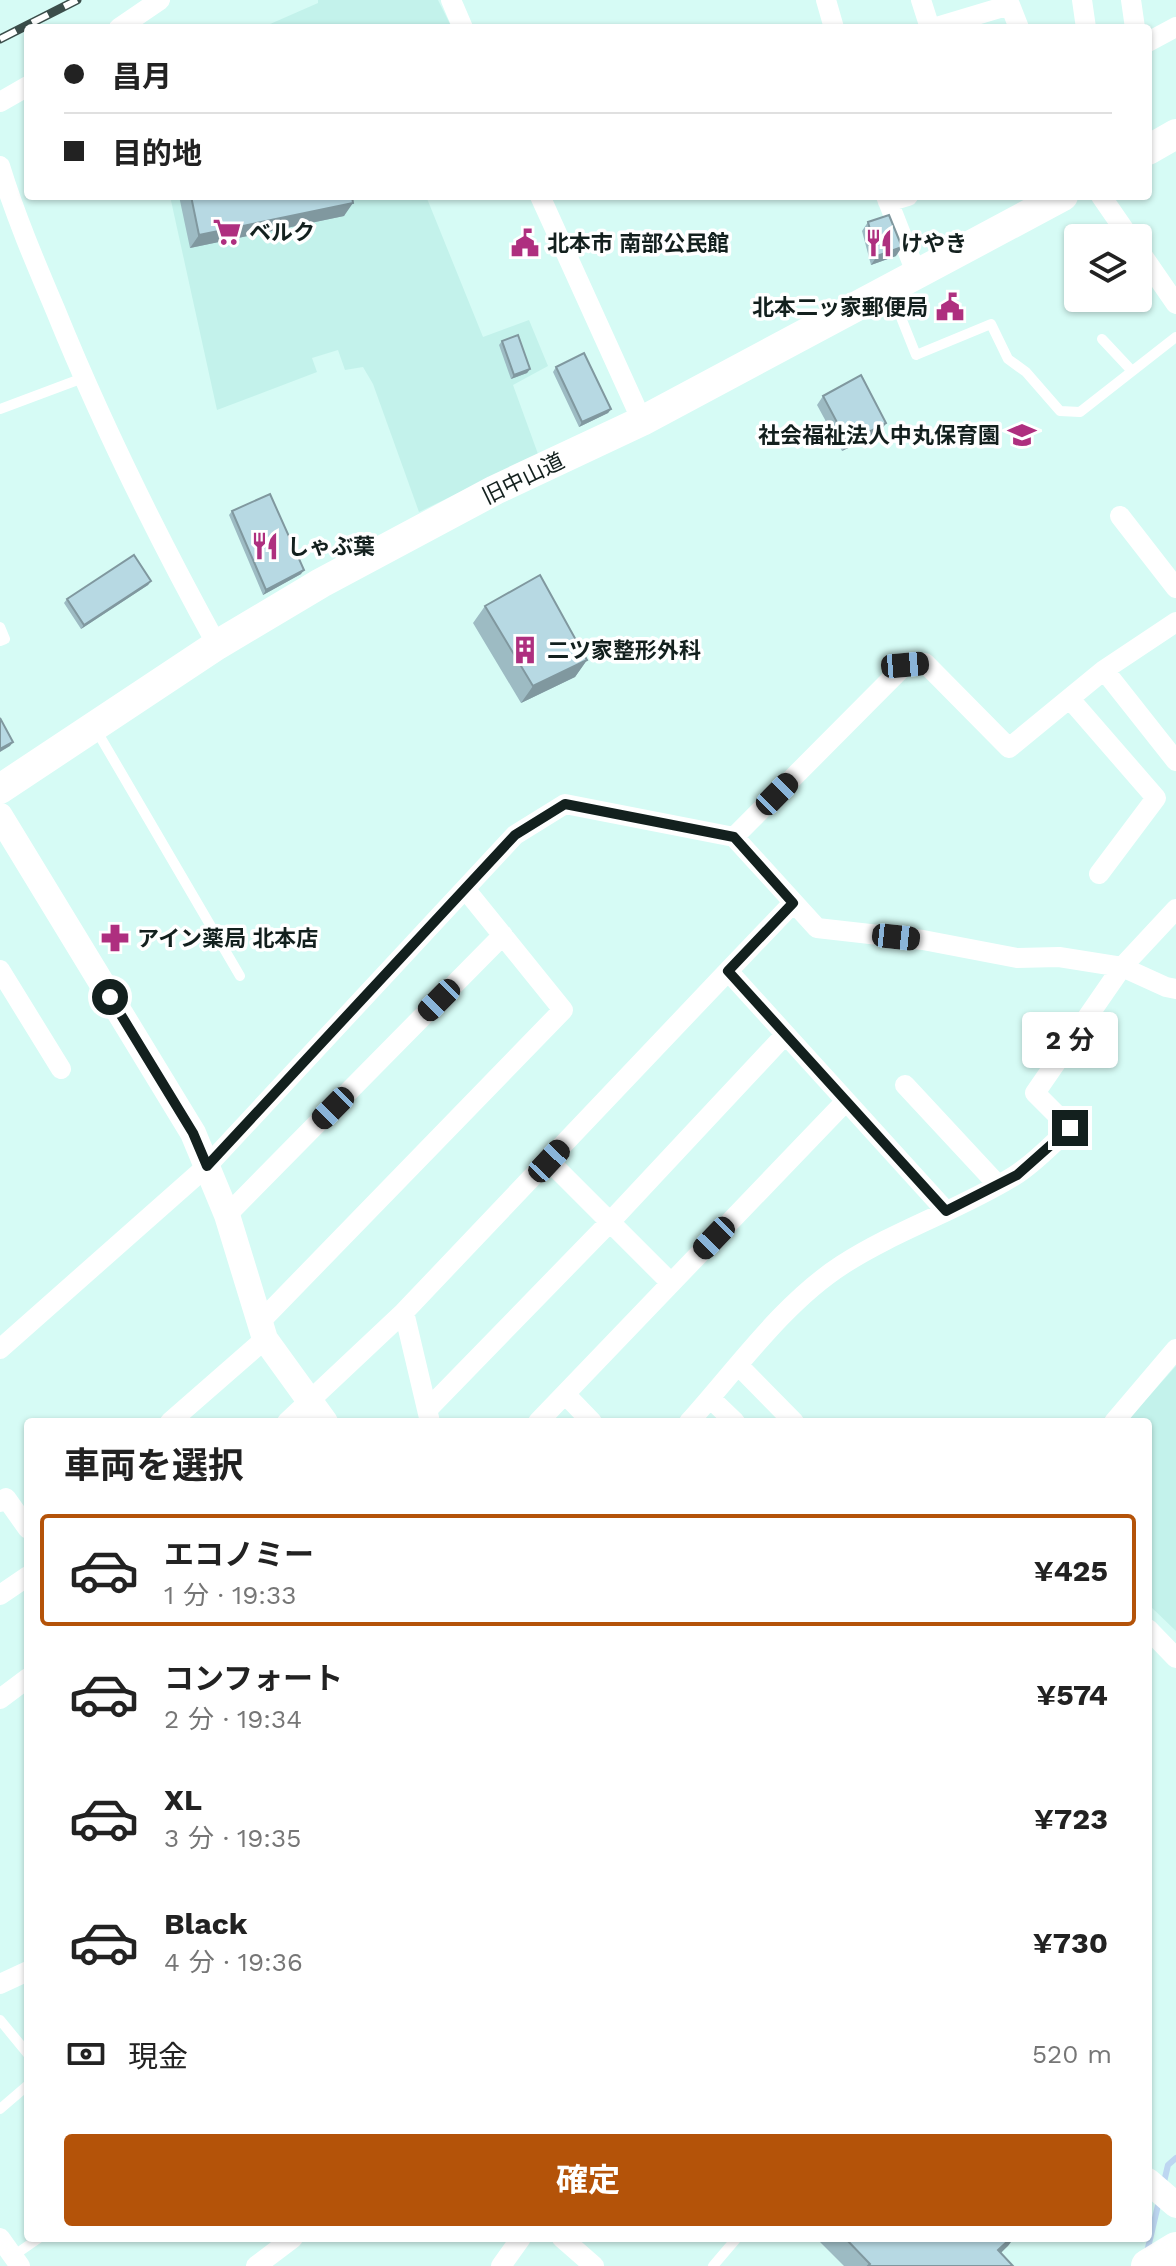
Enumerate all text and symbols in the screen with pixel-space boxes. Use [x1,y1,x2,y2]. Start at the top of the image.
text: 昌月 [112,59,172,94]
text: 目的地 [112,136,202,171]
supermarket icon: ベルク [212,217,242,247]
place label: ベルク [249,220,315,245]
map controls [1064,224,1152,312]
button: layers [1064,224,1152,312]
public building icon: 北本市 南部公民館 [510,228,540,258]
restaurant icon: けやき [864,228,894,258]
place label: 北本市 南部公民館 [547,231,729,256]
place label: けやき [901,231,967,256]
public building icon: 北本二ッ家郵便局 [935,292,965,322]
place label: 北本二ッ家郵便局 [752,295,928,320]
school or university icon: 社会福祉法人中丸保育園 [1007,420,1037,450]
place label: 社会福祉法人中丸保育園 [758,423,1000,448]
street label: 旧中山道 [478,448,568,509]
restaurant icon: しゃぶ葉 [250,531,280,561]
place label: しゃぶ葉 [287,534,375,559]
building icon: 二ツ家整形外科 [510,635,540,665]
place label: 二ツ家整形外科 [547,638,701,663]
car [880,651,930,679]
car [752,769,802,819]
pharmacy icon: アイン薬局 北本店 [100,923,130,953]
car [871,923,921,951]
place label: アイン薬局 北本店 [137,926,318,951]
car [414,975,464,1025]
route start [92,979,128,1015]
callout: 2 分 [1022,1012,1118,1068]
text: 2 分 [1046,1025,1094,1055]
car [308,1083,358,1133]
route end [1052,1110,1088,1146]
car [524,1135,574,1187]
car [689,1212,739,1264]
text: 車両を選択 [64,1445,244,1487]
icon: car [68,1534,140,1606]
text: エコノミー [164,1537,314,1572]
text: ¥425 [1034,1553,1108,1588]
text: 1 分 · 19:33 [164,1580,296,1610]
icon: car [68,1658,140,1730]
text: コンフォート [164,1661,343,1696]
text: ¥574 [1036,1677,1108,1712]
text: 2 分 · 19:34 [164,1704,302,1734]
icon: car [68,1782,140,1854]
text: XL [164,1782,202,1817]
text: ¥723 [1034,1801,1108,1836]
text: 3 分 · 19:35 [164,1823,301,1853]
icon: car [68,1906,140,1978]
text: Black [164,1906,248,1941]
text: ¥730 [1033,1925,1108,1960]
text: 4 分 · 19:36 [164,1947,303,1977]
icon: cash [64,2032,108,2076]
text: 現金 [128,2039,188,2074]
text: 520 m [1032,2039,1112,2069]
button: 確定 [64,2134,1112,2226]

